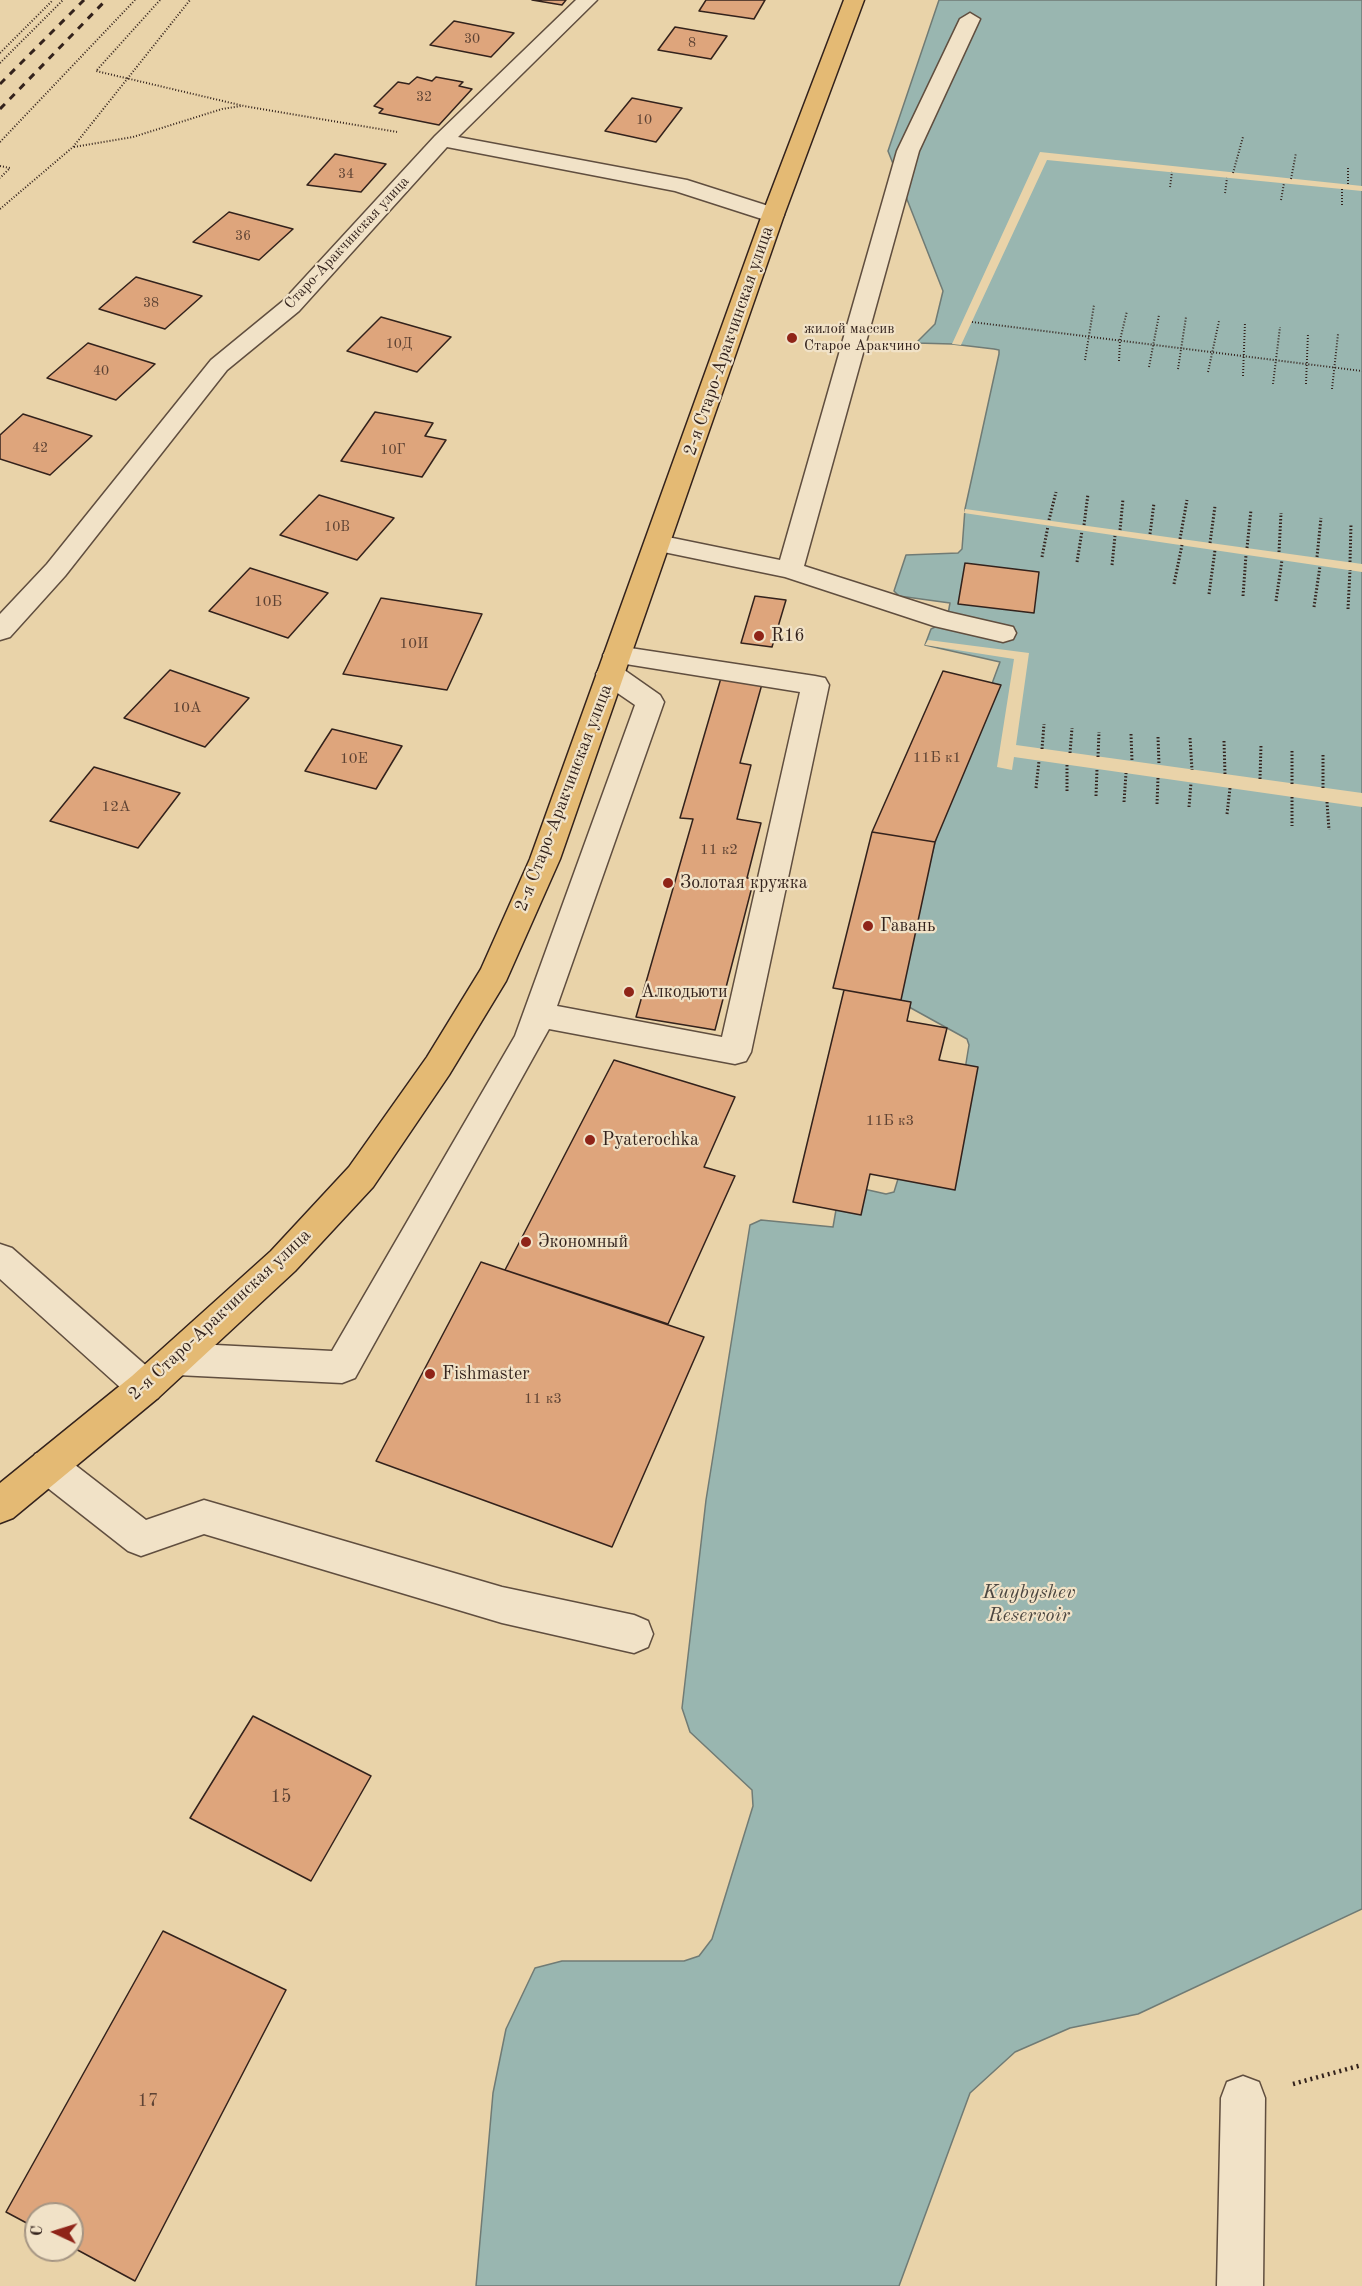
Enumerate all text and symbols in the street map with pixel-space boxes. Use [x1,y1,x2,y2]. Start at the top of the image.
house number: 30 [464,31,480,47]
house number: 8 [688,35,696,51]
house number: 32 [416,89,432,105]
house number: 10 [636,112,652,128]
house number: 34 [338,166,354,182]
street label: Старо-Аракчинская улица [281,173,413,313]
street label: 2-я Старо-Аракчинская улица [679,223,779,459]
house number: 36 [235,228,251,244]
house number: 38 [143,295,159,311]
place label: жилой массив Старое Аракчино [804,320,920,355]
marker: жилой массив Старое Аракчино [785,331,799,345]
house number: 10Д [386,336,412,352]
house number: 40 [93,363,109,379]
house number: 42 [32,440,48,456]
house number: 10Г [380,442,406,458]
house number: 10В [324,519,350,535]
house number: 10Б [254,593,282,611]
place label: R16 [771,625,805,647]
marker: R16 [752,629,766,643]
house number: 10И [400,635,428,653]
street label: 2-я Старо-Аракчинская улица [511,681,617,915]
house number: 10А [173,699,201,717]
house number: 11Б к1 [913,749,961,767]
house number: 10Е [340,750,368,768]
house number: 12А [102,798,130,816]
house number: 11 к2 [700,841,738,859]
place label: Золотая кружка [680,872,808,894]
marker: Золотая кружка [661,876,675,890]
place label: Гавань [880,915,935,937]
marker: Гавань [861,919,875,933]
place label: Алкодьюти [641,981,728,1003]
marker: Алкодьюти [622,985,636,999]
house number: 11Б к3 [866,1112,914,1130]
place label: Pyaterochka [602,1129,699,1151]
marker: Pyaterochka [583,1133,597,1147]
street label: 2-я Старо-Аракчинская улица [124,1225,316,1405]
place label: Экономный [538,1231,628,1253]
marker: Экономный [519,1235,533,1249]
place label: Fishmaster [442,1363,530,1385]
marker: Fishmaster [423,1367,437,1381]
house number: 11 к3 [524,1390,562,1408]
water label: Kuybyshev Reservoir [983,1581,1075,1628]
house number: 15 [271,1786,291,1808]
house number: 17 [138,2090,158,2112]
north arrow [24,2202,84,2262]
text: С [30,2225,46,2237]

